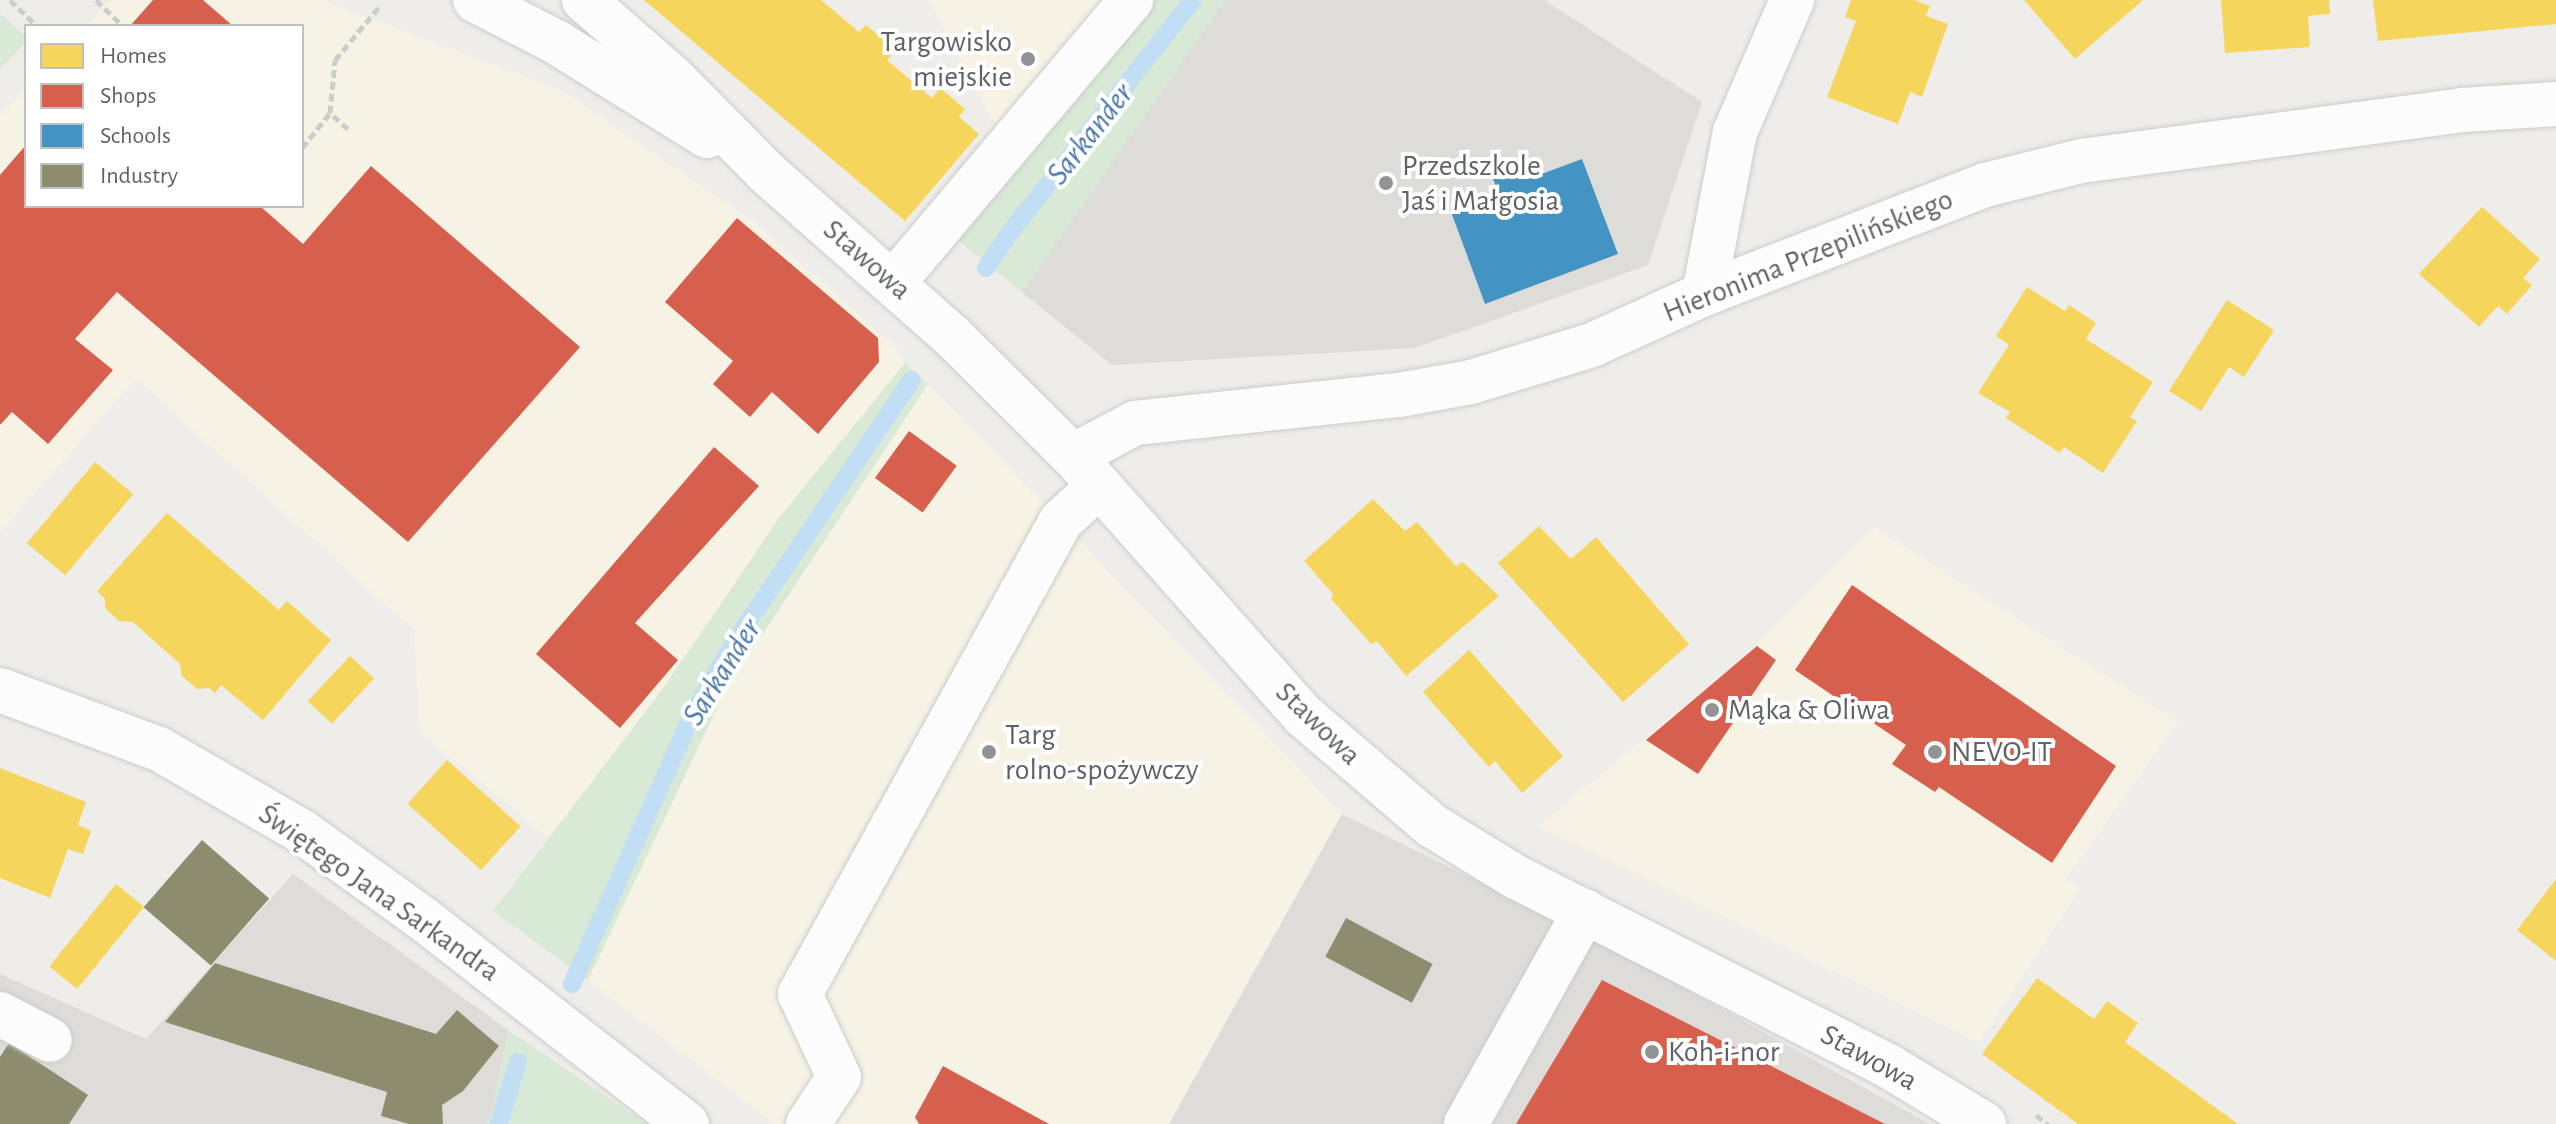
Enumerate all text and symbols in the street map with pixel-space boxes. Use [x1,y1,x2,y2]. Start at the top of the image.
legend [24,24,304,208]
place label: Targowisko miejskie [881,24,1012,94]
text: Homes [100,44,167,68]
marker: Targowisko miejskie [1019,50,1037,68]
water label: Sarkander [1038,76,1142,192]
text: Shops [100,84,156,108]
text: Schools [100,124,171,148]
place label: Przedszkole Jaś i Małgosia [1402,148,1559,218]
text: Industry [100,164,178,188]
marker: Przedszkole Jaś i Małgosia [1377,174,1395,192]
street label: Hieronima Przepilińskiego [1658,181,1958,331]
street label: Stawowa [816,212,918,308]
water label: Sarkander [674,612,770,732]
street label: Stawowa [1268,675,1368,773]
place label: Mąka & Oliwa [1728,692,1890,728]
marker: Mąka & Oliwa [1703,701,1721,719]
place label: Targ rolno-spożywczy [1005,717,1199,788]
place label: NEVO-IT [1951,734,2052,770]
marker: Targ rolno-spożywczy [980,743,998,761]
marker: NEVO-IT [1926,743,1944,761]
street label: Świętego Jana Sarkandra [251,796,507,990]
street label: Stawowa [1814,1017,1924,1099]
place label: Koh-i-nor [1668,1034,1779,1070]
marker: Koh-i-nor [1643,1043,1661,1061]

